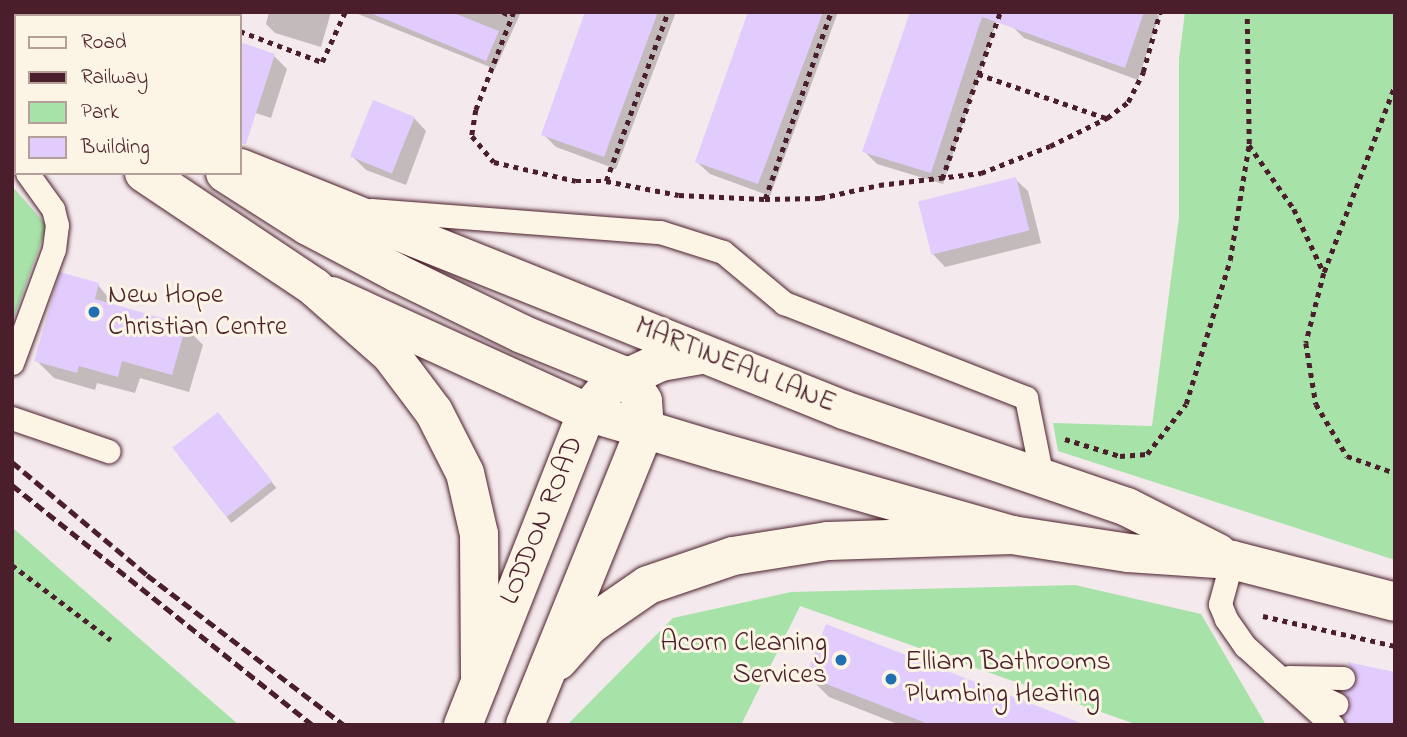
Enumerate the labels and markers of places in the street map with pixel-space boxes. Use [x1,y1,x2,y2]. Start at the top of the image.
place label: New Hope Christian Centre [108,279,287,345]
marker: New Hope Christian Centre [86,304,102,320]
place label: Acorn Cleaning Services [660,627,827,693]
place label: Elliam Bathrooms Plumbing Heating [905,646,1111,712]
marker: Acorn Cleaning Services [833,652,849,668]
marker: Elliam Bathrooms Plumbing Heating [883,671,899,687]

